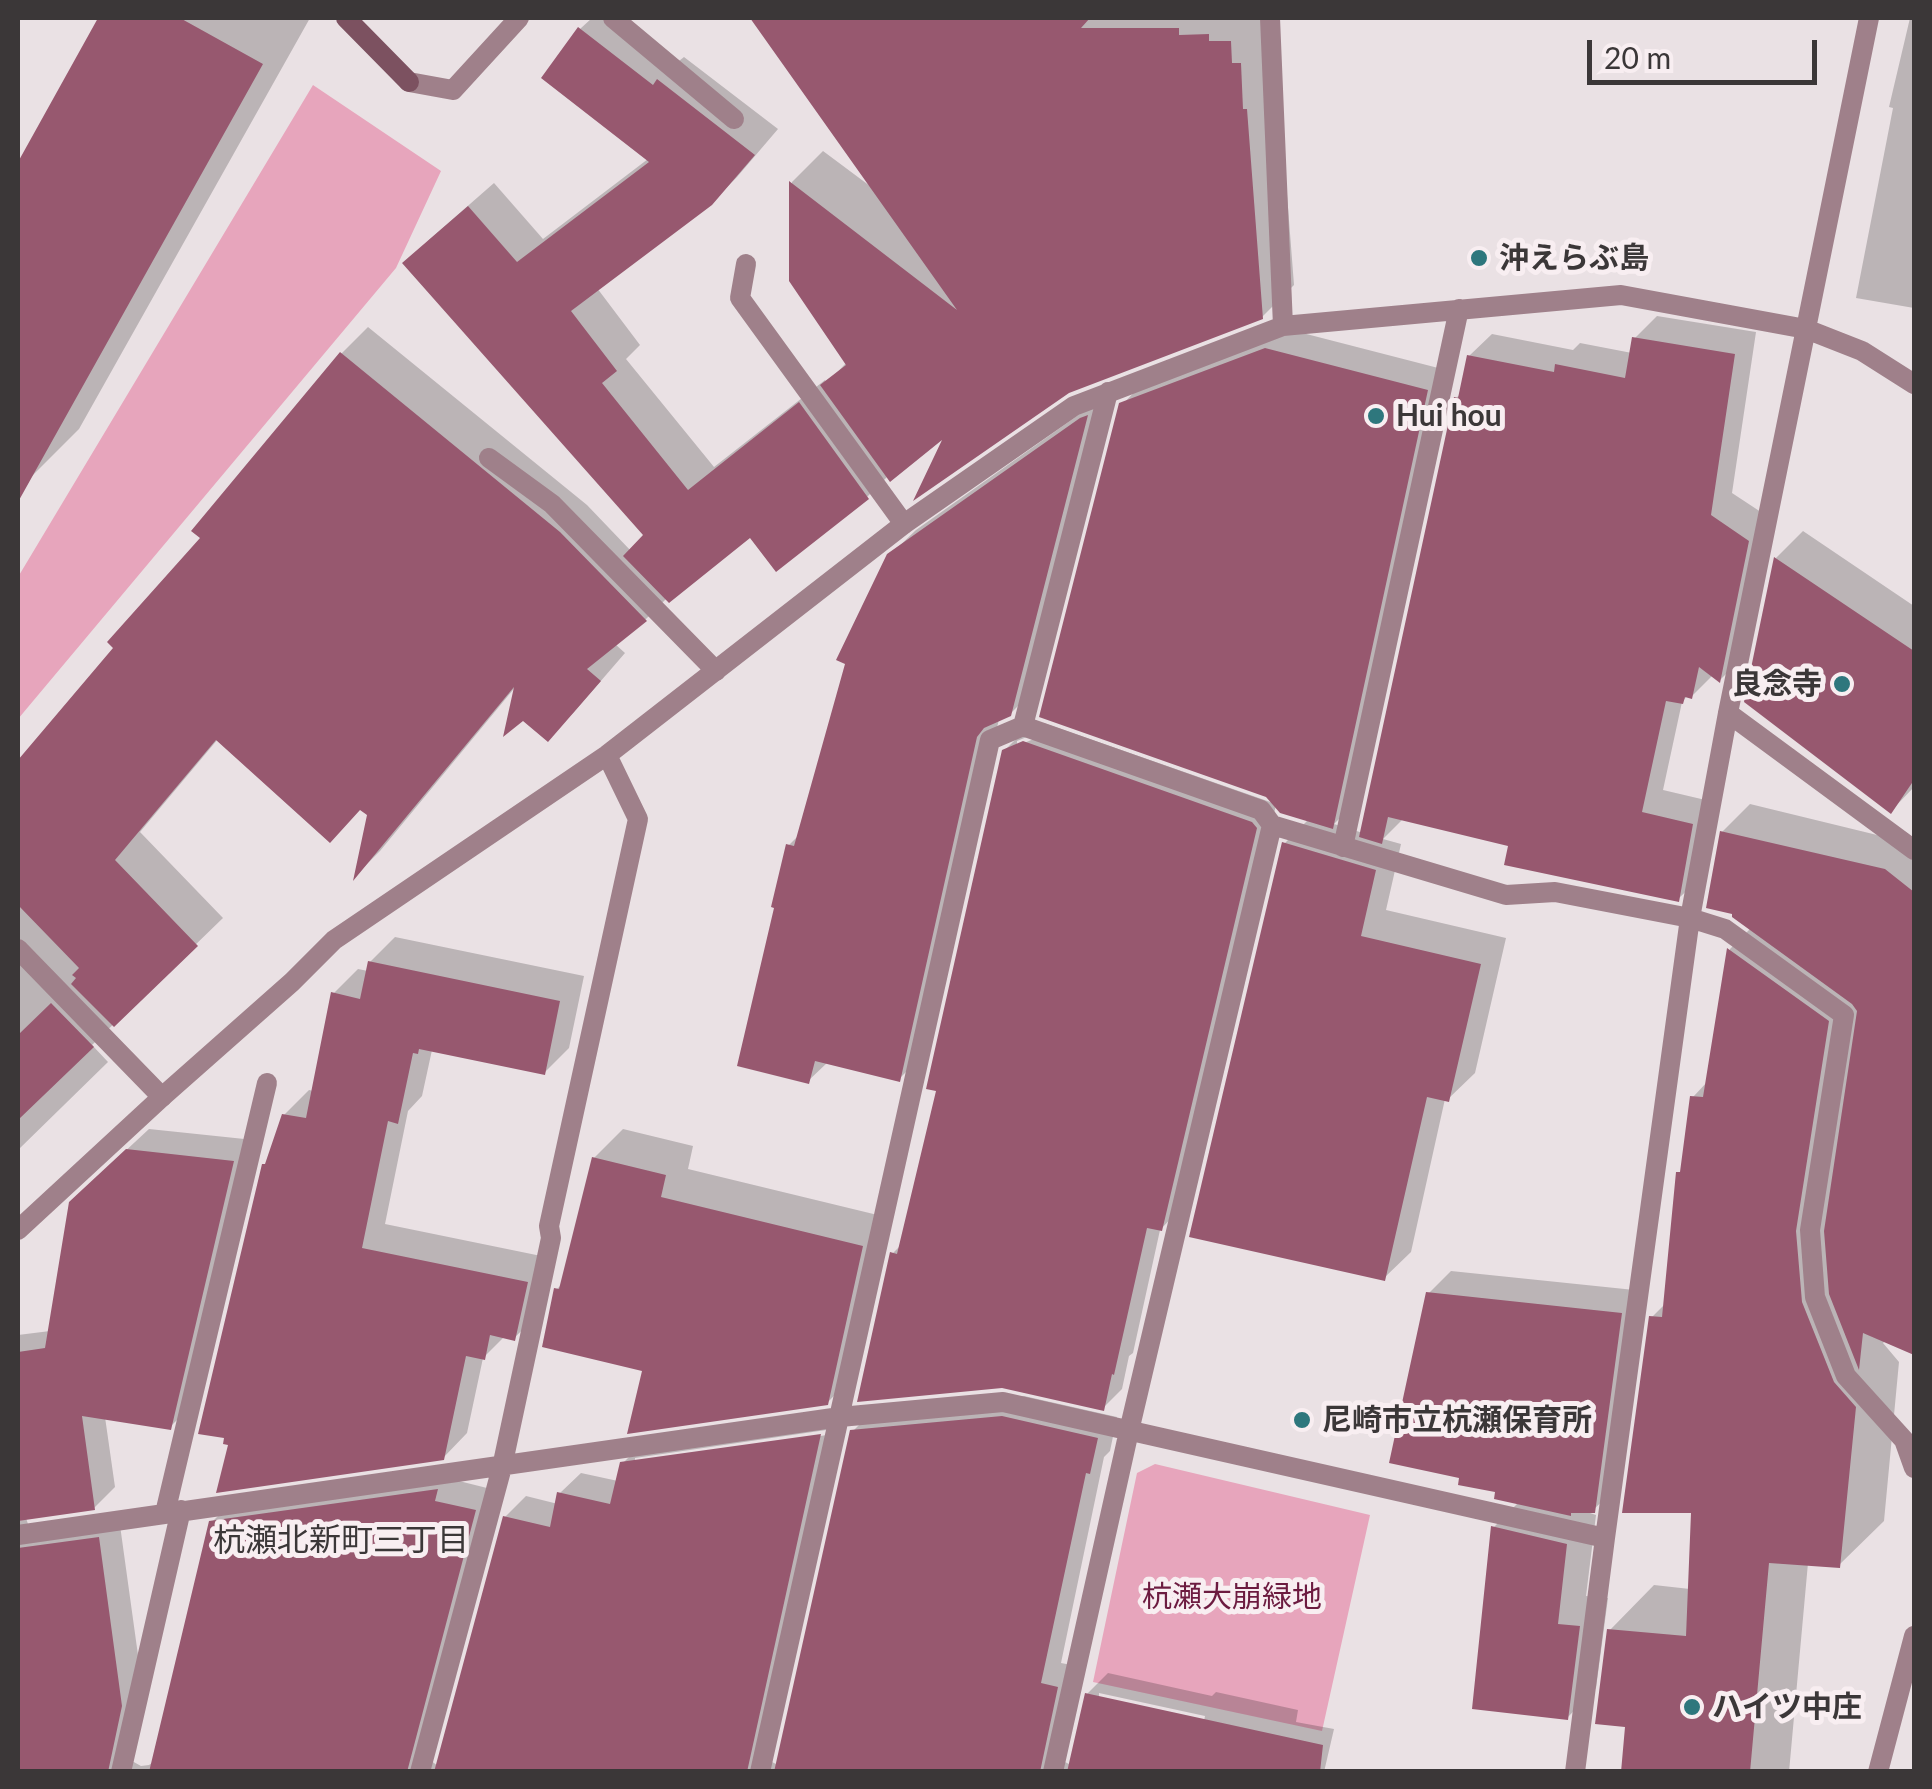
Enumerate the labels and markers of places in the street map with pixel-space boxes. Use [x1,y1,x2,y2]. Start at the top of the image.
place label: 沖えらぶ島 [1499,240,1649,276]
marker: 沖えらぶ島 [1468,247,1490,269]
place label: Hui hou [1396,398,1502,434]
marker: Hui hou [1365,405,1387,427]
place label: 良念寺 [1732,666,1822,702]
marker: 良念寺 [1831,673,1853,695]
place label: 尼崎市立杭瀬保育所 [1322,1402,1592,1438]
marker: 尼崎市立杭瀬保育所 [1291,1409,1313,1431]
place label: ハイツ中庄 [1712,1689,1862,1725]
marker: ハイツ中庄 [1681,1696,1703,1718]

